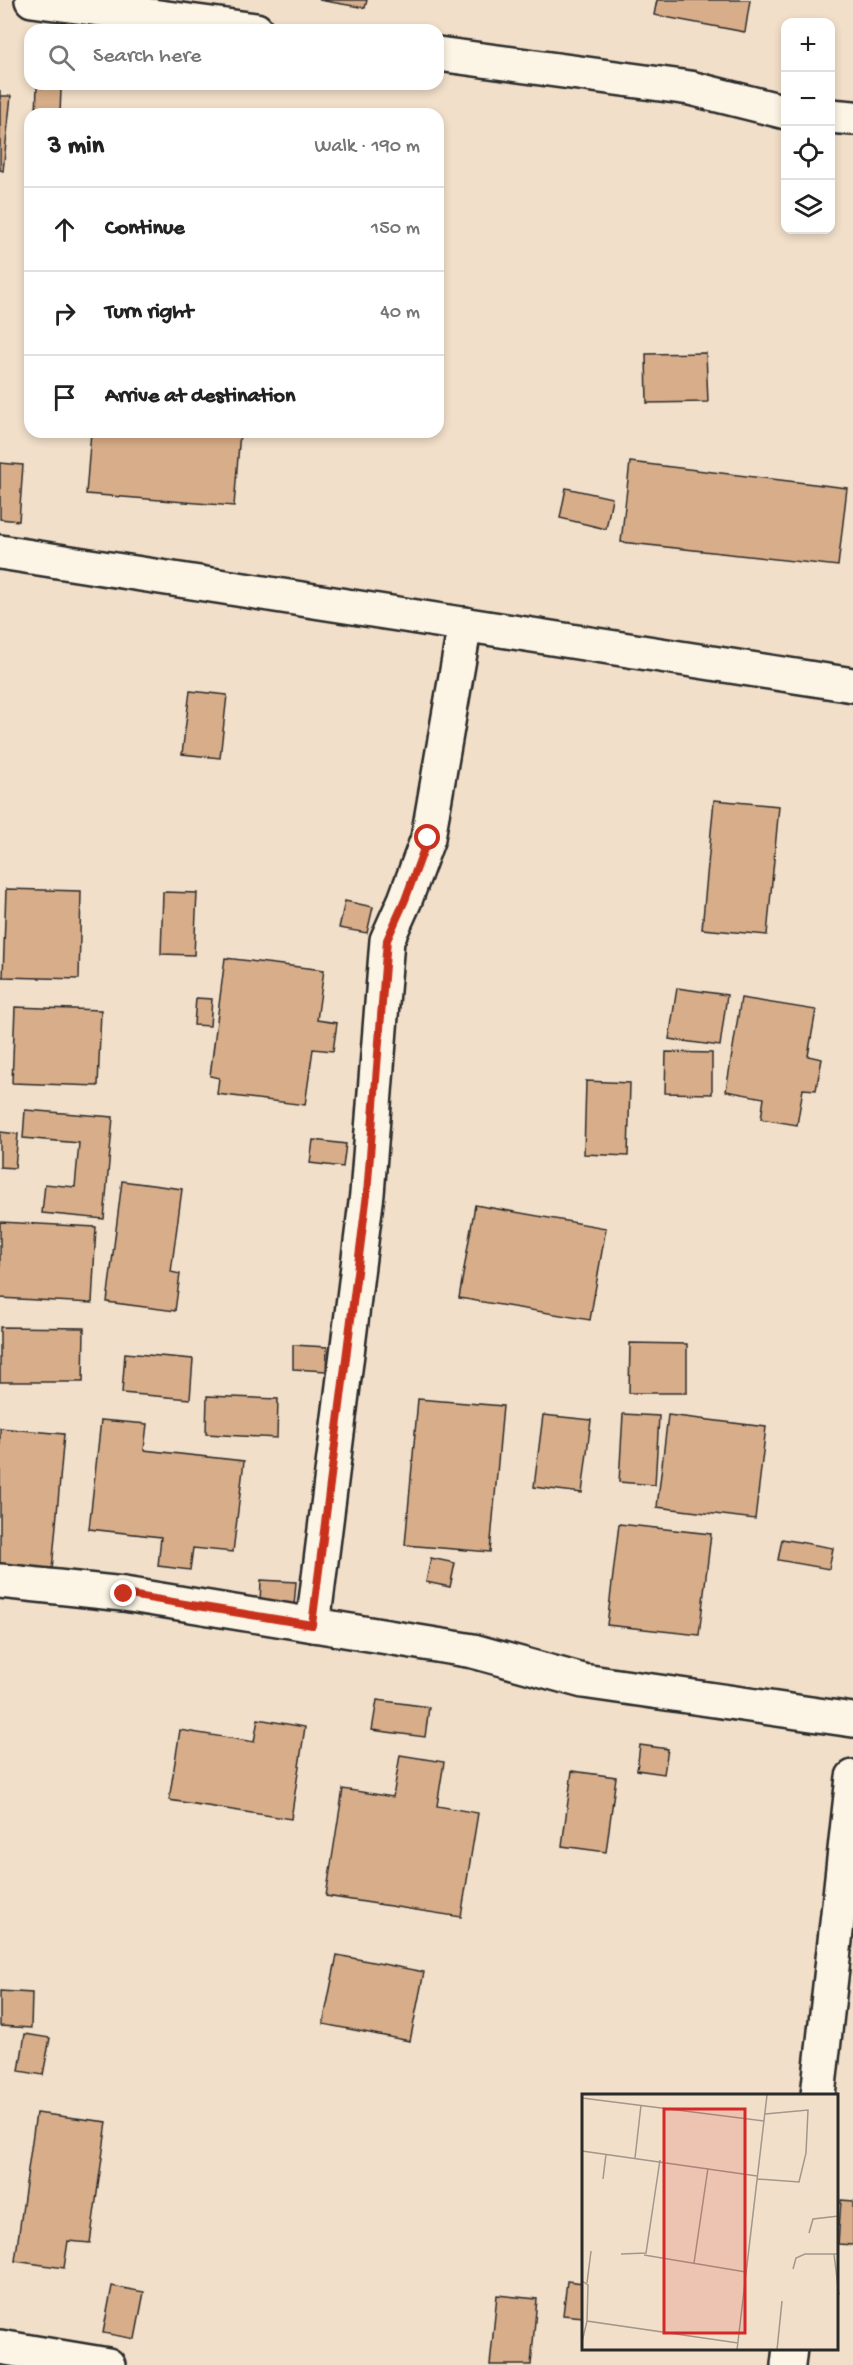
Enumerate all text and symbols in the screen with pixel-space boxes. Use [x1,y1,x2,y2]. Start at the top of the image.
map controls [781,18,835,234]
button: + [781,18,835,72]
search box [24,24,444,90]
icon: search [45,41,78,74]
text: Search here [93,44,201,70]
button: − [781,72,835,126]
button: locate [781,126,835,180]
text: 3 min [48,132,104,163]
text: Walk · 190 m [314,136,420,159]
button: layers [781,180,835,234]
icon: ahead [48,213,81,246]
text: Continue [105,216,185,242]
text: 150 m [371,218,420,241]
icon: right [48,297,81,330]
text: Turn right [105,300,193,326]
text: 40 m [380,302,420,325]
icon: arrive [48,381,81,414]
text: Arrive at destination [105,384,295,410]
route start [414,824,440,850]
route end [110,1580,136,1606]
inset map [582,2094,838,2350]

